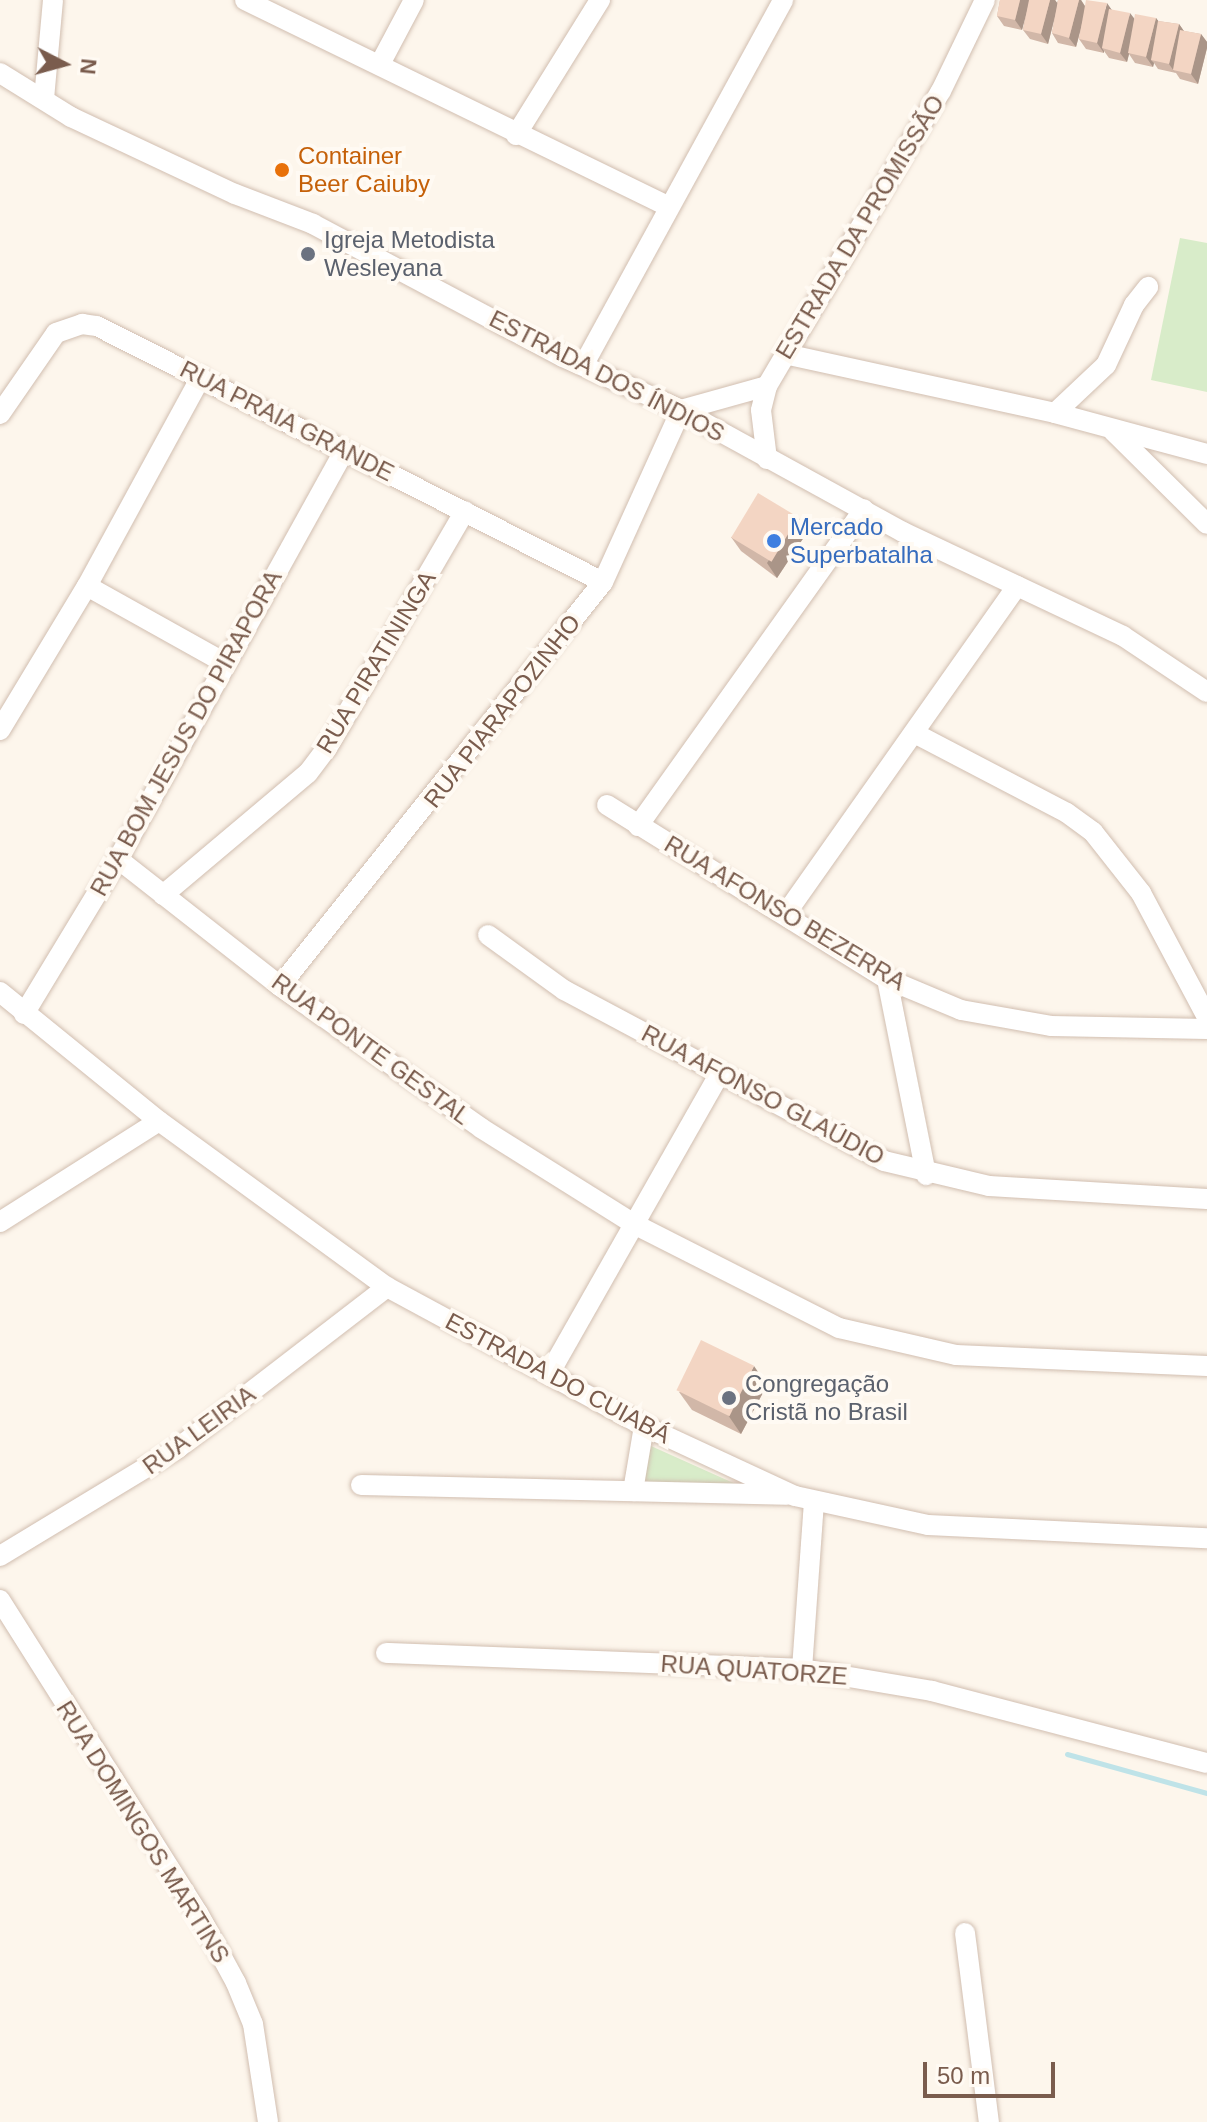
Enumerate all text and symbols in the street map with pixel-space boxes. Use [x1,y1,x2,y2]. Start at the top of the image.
north arrow [24,24,104,104]
text: N [75,57,102,76]
street label: ESTRADA DA PROMISSÃO [769,89,951,365]
place label: Container Beer Caiuby [298,142,430,198]
marker: Container Beer Caiuby [273,161,291,179]
place label: Igreja Metodista Wesleyana [324,226,495,282]
marker: Igreja Metodista Wesleyana [299,245,317,263]
street label: ESTRADA DOS ÍNDIOS [484,304,730,448]
street label: RUA PRAIA GRANDE [174,354,400,488]
place label: Mercado Superbatalha [790,513,933,569]
marker: Mercado Superbatalha [765,532,783,550]
street label: RUA BOM JESUS DO PIRAPORA [84,564,288,902]
street label: RUA PIRATININGA [310,565,442,759]
street label: RUA PIARAPOZINHO [417,608,587,814]
street label: RUA AFONSO BEZERRA [658,829,912,997]
street label: RUA PONTE GESTAL [266,967,476,1131]
street label: RUA AFONSO GLAÚDIO [636,1018,890,1172]
street label: ESTRADA DO CUIABÁ [440,1306,676,1450]
place label: Congregação Cristã no Brasil [745,1370,908,1426]
street label: RUA LEIRIA [137,1379,261,1481]
marker: Congregação Cristã no Brasil [720,1389,738,1407]
street label: RUA QUATORZE [659,1649,849,1691]
street label: RUA DOMINGOS MARTINS [50,1695,236,1969]
scale bar [927,2046,1059,2096]
text: 50 m [937,2062,990,2089]

